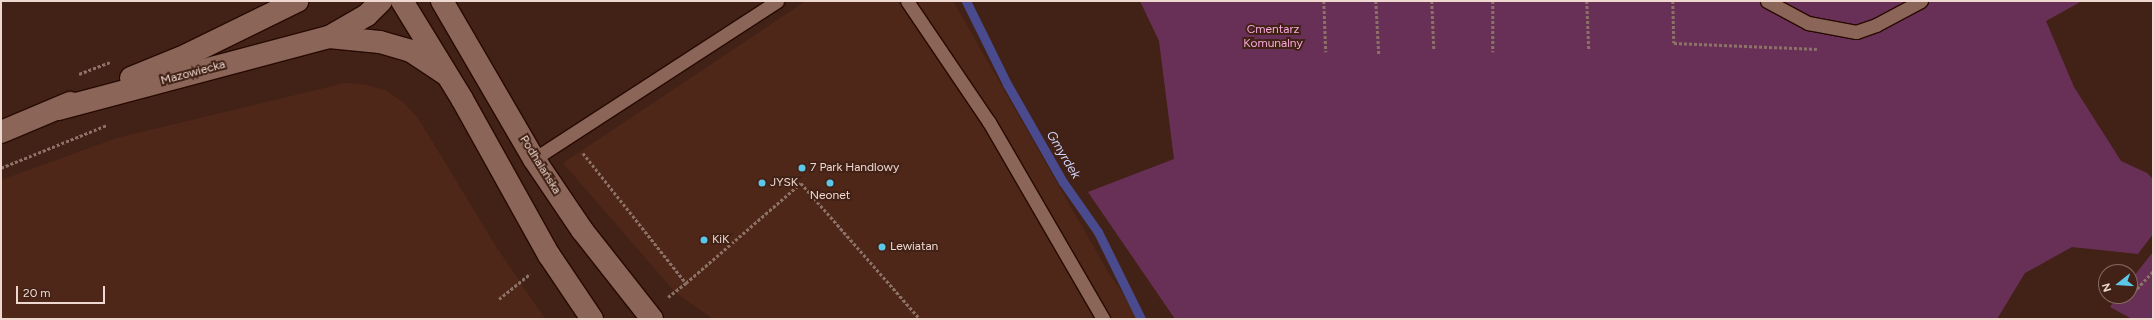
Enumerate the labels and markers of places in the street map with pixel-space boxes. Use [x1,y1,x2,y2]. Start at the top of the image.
place label: 7 Park Handlowy [810,161,899,175]
marker: 7 Park Handlowy [797,163,807,173]
place label: JYSK [770,176,798,190]
marker: JYSK [757,178,767,188]
marker: Neonet [825,178,835,188]
place label: Neonet [810,189,850,203]
place label: KiK [712,233,729,247]
marker: KiK [699,235,709,245]
place label: Lewiatan [890,240,938,254]
marker: Lewiatan [877,242,887,252]

